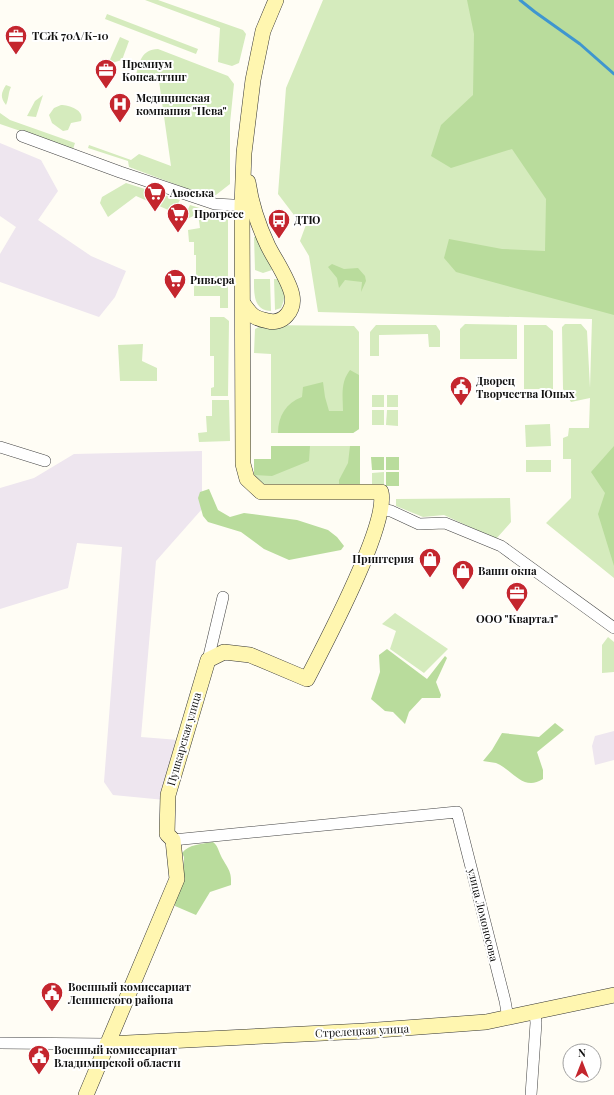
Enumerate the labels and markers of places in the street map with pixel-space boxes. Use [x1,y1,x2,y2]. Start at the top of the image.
office icon: ТСЖ 70А/К-10 [3,23,29,56]
place label: ТСЖ 70А/К-10 [32,28,109,43]
place label: Премиум Консалтинг [122,56,187,84]
office icon: Премиум Консалтинг [93,57,119,90]
place label: Медицинская компания "Нева" [136,90,227,118]
hospital icon: Медицинская компания "Нева" [107,91,133,124]
supermarket icon: Авоська [142,180,168,213]
place label: Авоська [169,185,214,200]
supermarket icon: Прогресс [165,201,191,234]
place label: Прогресс [194,206,244,221]
bus stop icon: ДТЮ [266,207,292,240]
place label: ДТЮ [294,212,320,227]
supermarket icon: Ривьера [162,267,188,300]
place label: Ривьера [190,272,235,287]
place label: Дворец Творчества Юных [476,373,575,401]
public building icon: Дворец Творчества Юных [448,374,474,407]
shop icon: Принтерия [417,546,443,579]
place label: Принтерия [352,551,415,566]
shop icon: Ваши окна [450,558,476,591]
place label: Ваши окна [478,563,537,578]
office icon: ООО "Квартал" [504,580,530,613]
place label: ООО "Квартал" [476,611,558,626]
place label: Военный комиссариат Ленинского района [67,979,191,1007]
public building icon: Военный комиссариат Ленинского района [39,980,65,1013]
place label: Военный комиссариат Владимирской области [54,1042,181,1070]
public building icon: Военный комиссариат Владимирской области [26,1043,52,1076]

